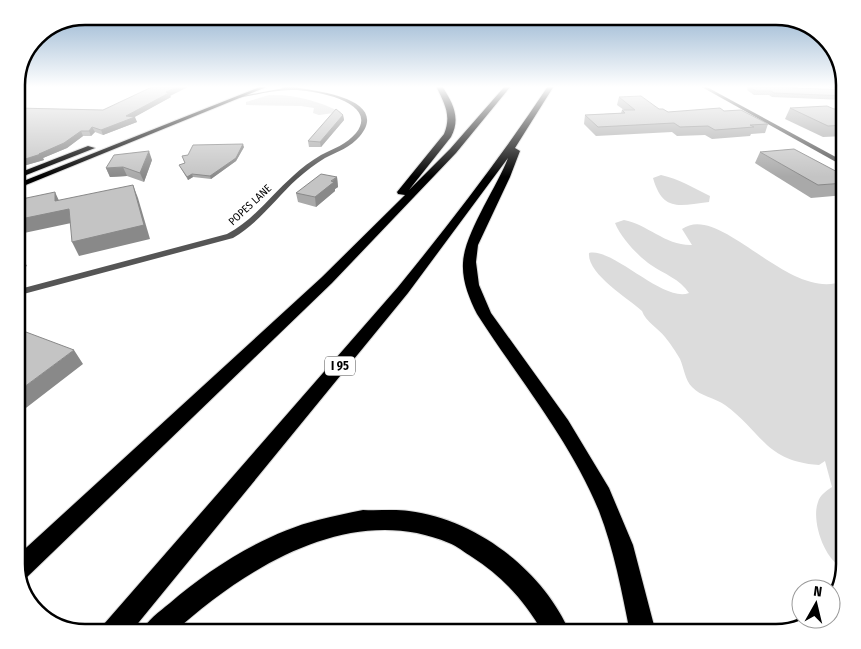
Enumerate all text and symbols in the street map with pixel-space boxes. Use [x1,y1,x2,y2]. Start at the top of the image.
street label: POPES LANE [226,182,274,228]
road number: I 95 [325,356,355,376]
north arrow [791,579,841,629]
text: N [812,583,823,601]

